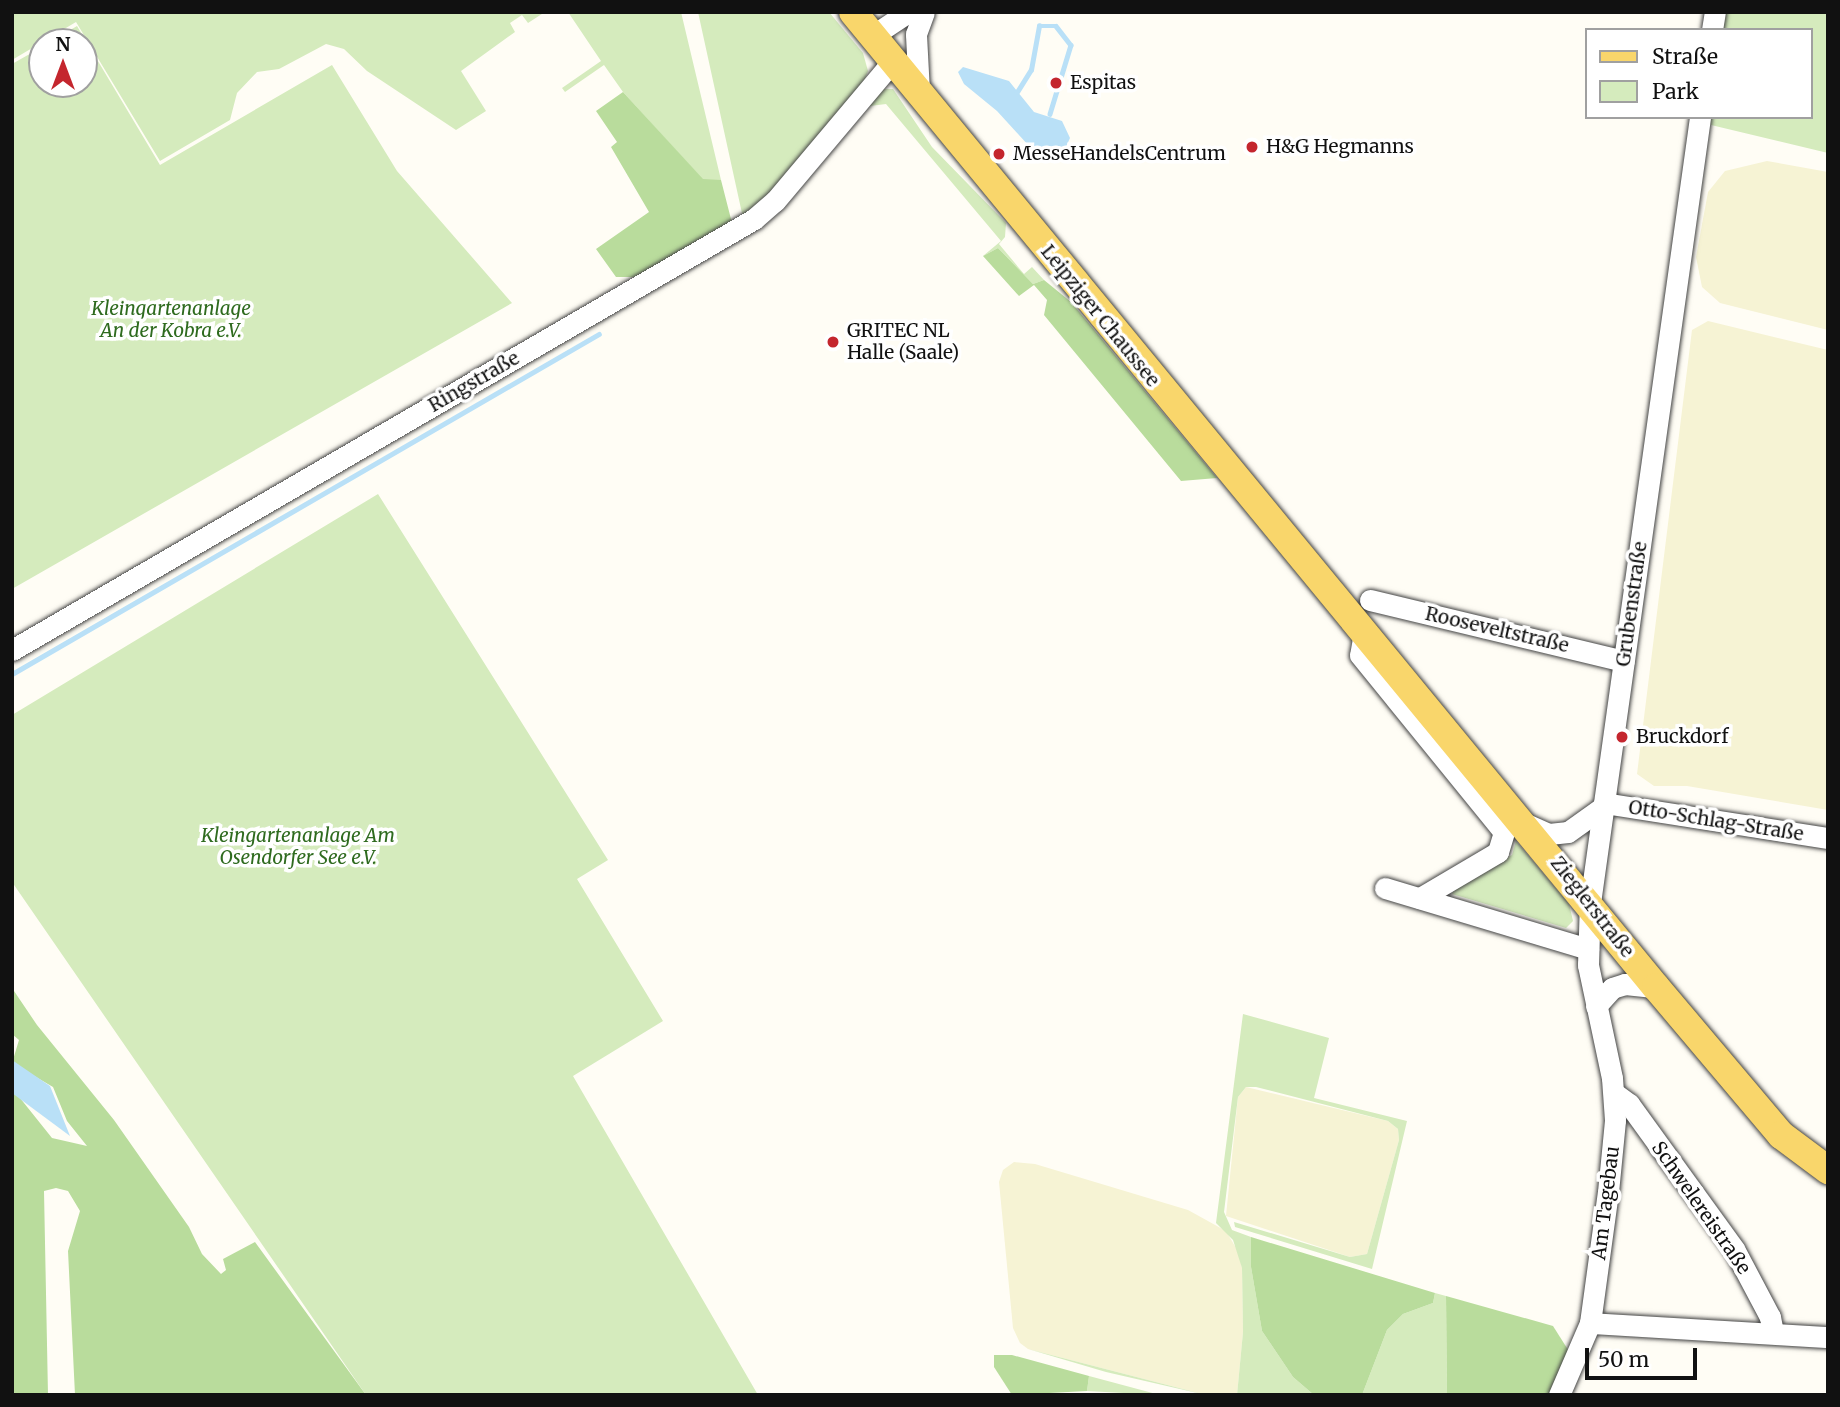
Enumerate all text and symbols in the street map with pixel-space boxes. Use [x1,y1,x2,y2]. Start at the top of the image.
north arrow [28,28,98,98]
legend [1584,28,1812,119]
text: N [55,32,71,56]
text: Straße [1652,43,1718,70]
place label: Espitas [1070,72,1136,94]
marker: Espitas [1048,75,1064,91]
text: Park [1652,78,1699,105]
place label: H&G Hegmanns [1266,136,1414,158]
marker: H&G Hegmanns [1244,139,1260,155]
place label: MesseHandelsCentrum [1013,143,1226,165]
marker: MesseHandelsCentrum [991,146,1007,162]
street label: Leipziger Chaussee [1036,241,1164,391]
park label: Kleingartenanlage An der Kobra e.V. [91,298,251,342]
place label: GRITEC NL Halle (Saale) [847,320,959,364]
marker: GRITEC NL Halle (Saale) [825,334,841,350]
street label: Ringstraße [424,347,524,417]
street label: Grubenstraße [1612,540,1652,668]
street label: Rooseveltstraße [1423,602,1571,658]
place label: Bruckdorf [1636,726,1728,748]
marker: Bruckdorf [1614,729,1630,745]
street label: Otto-Schlag-Straße [1627,796,1805,846]
park label: Kleingartenanlage Am Osendorfer See e.V. [201,825,395,869]
street label: Zieglerstraße [1546,852,1638,962]
street label: Schwelereistraße [1647,1137,1755,1279]
street label: Am Tagebau [1588,1145,1624,1261]
scale bar [1588,1334,1700,1378]
text: 50 m [1598,1346,1649,1373]

